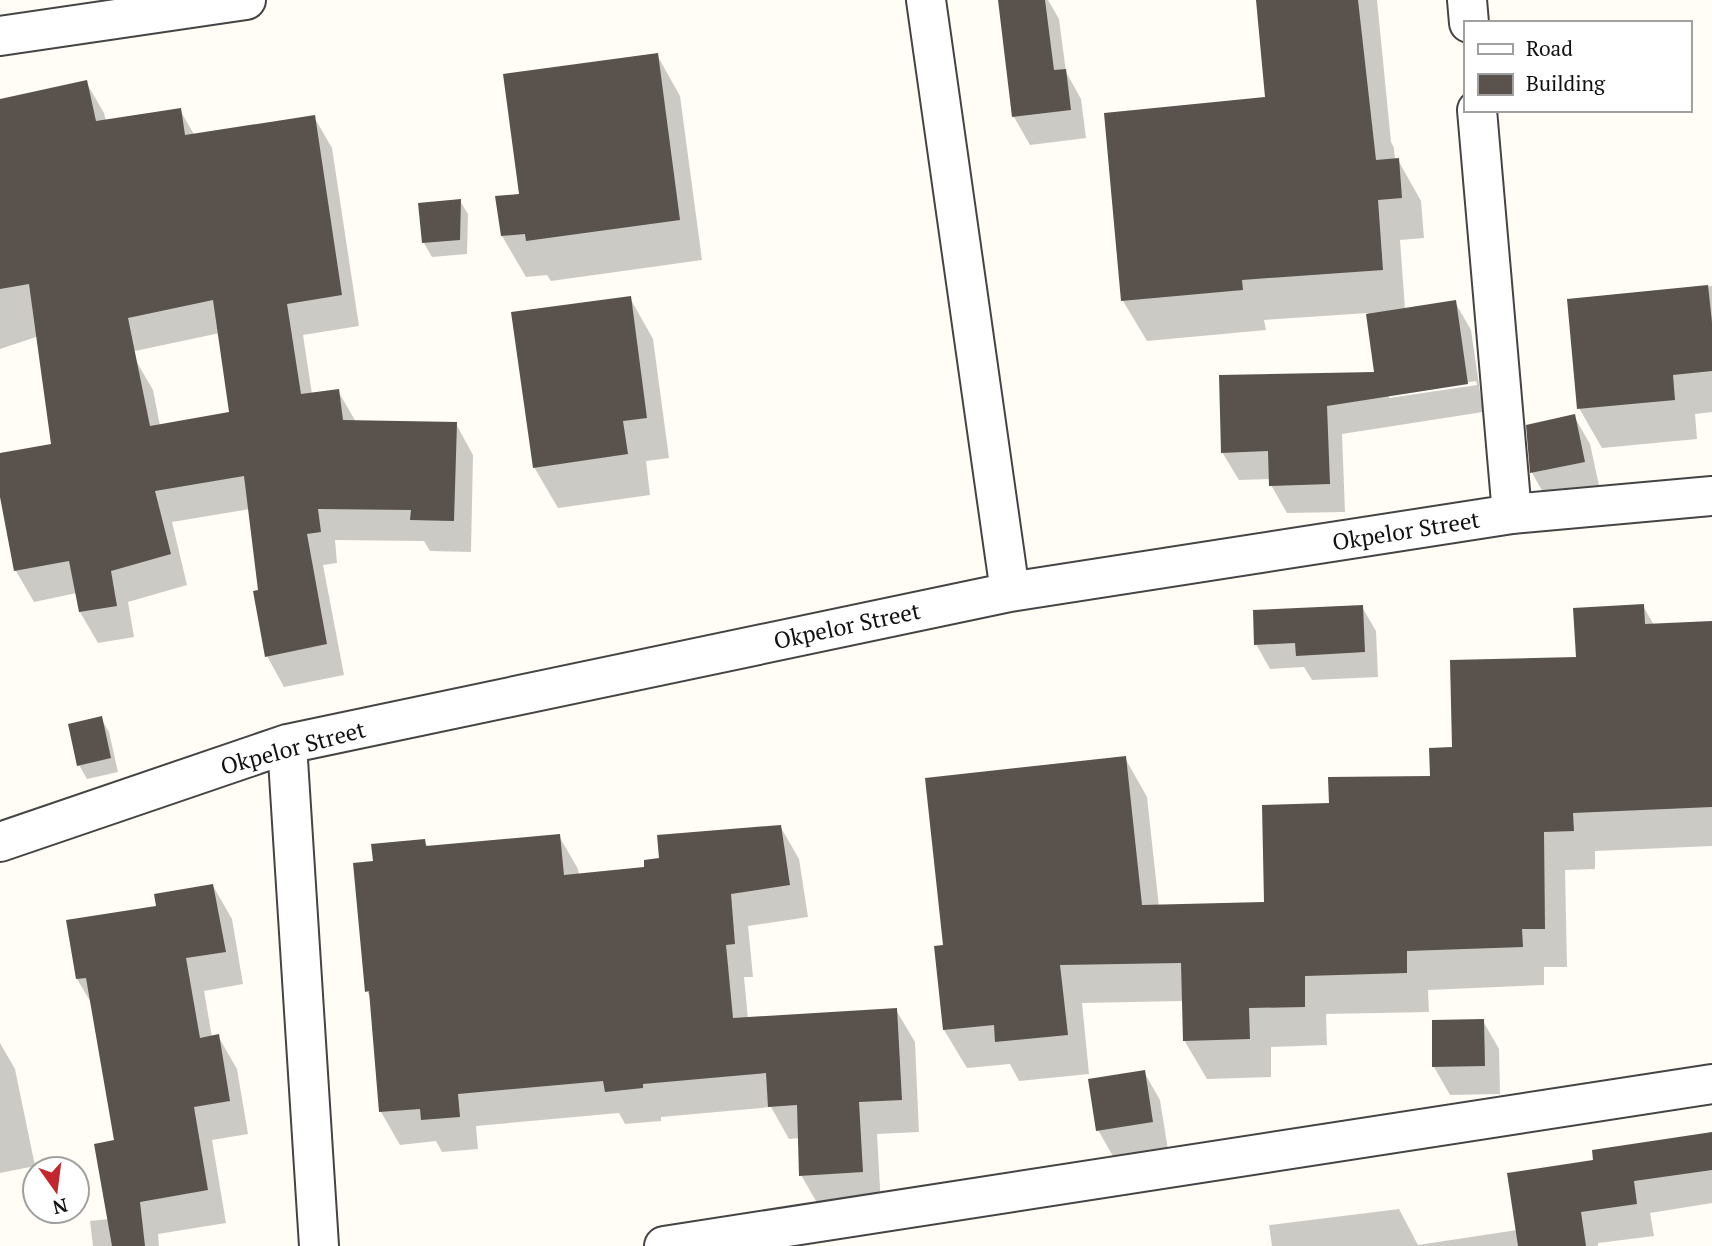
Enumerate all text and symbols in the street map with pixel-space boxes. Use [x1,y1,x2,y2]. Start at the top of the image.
legend [1464,21,1691,112]
text: Road [1526,34,1573,62]
text: Building [1526,69,1606,97]
street label: Okpelor Street [1330,503,1482,557]
street label: Okpelor Street [771,595,923,656]
street label: Okpelor Street [217,713,369,782]
north arrow [21,1155,91,1225]
text: N [50,1193,70,1221]

